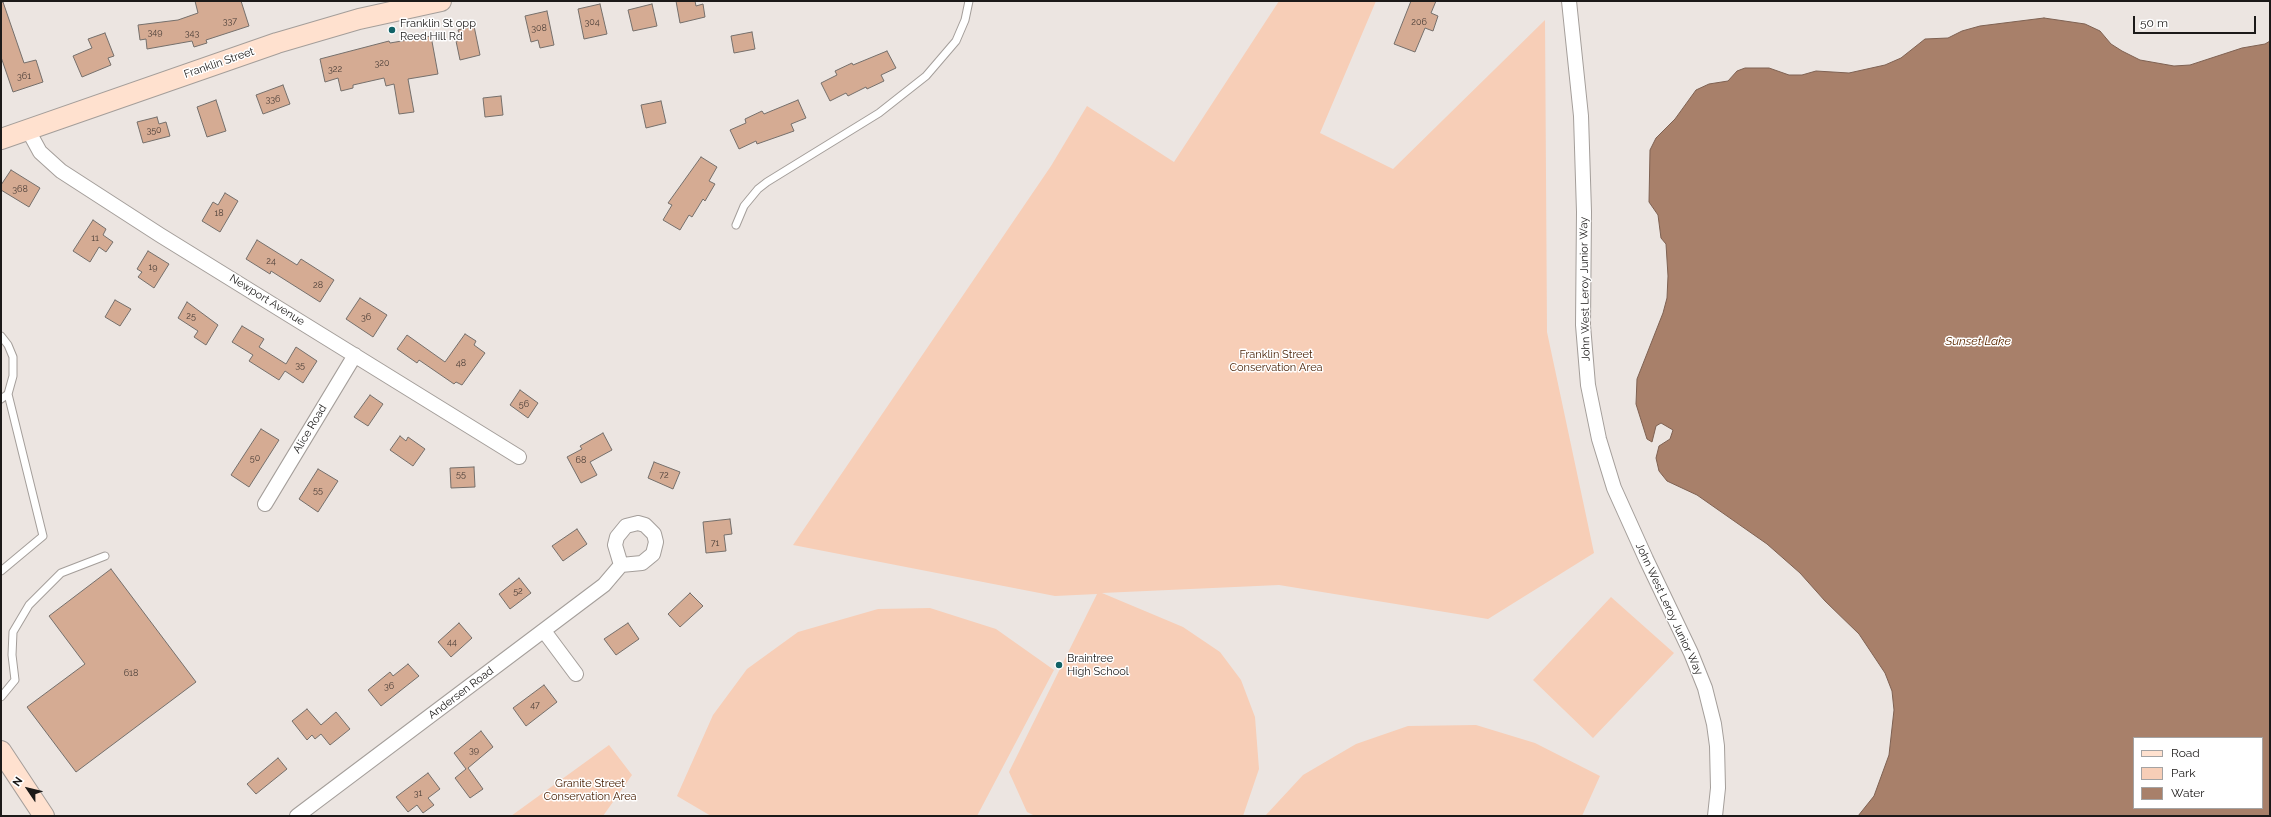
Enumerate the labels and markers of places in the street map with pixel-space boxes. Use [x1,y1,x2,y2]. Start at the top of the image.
place label: Franklin St opp Reed Hill Rd [400,17,476,43]
marker: Franklin St opp Reed Hill Rd [387,25,397,35]
place label: Braintree High School [1067,652,1129,678]
marker: Braintree High School [1054,660,1064,670]

